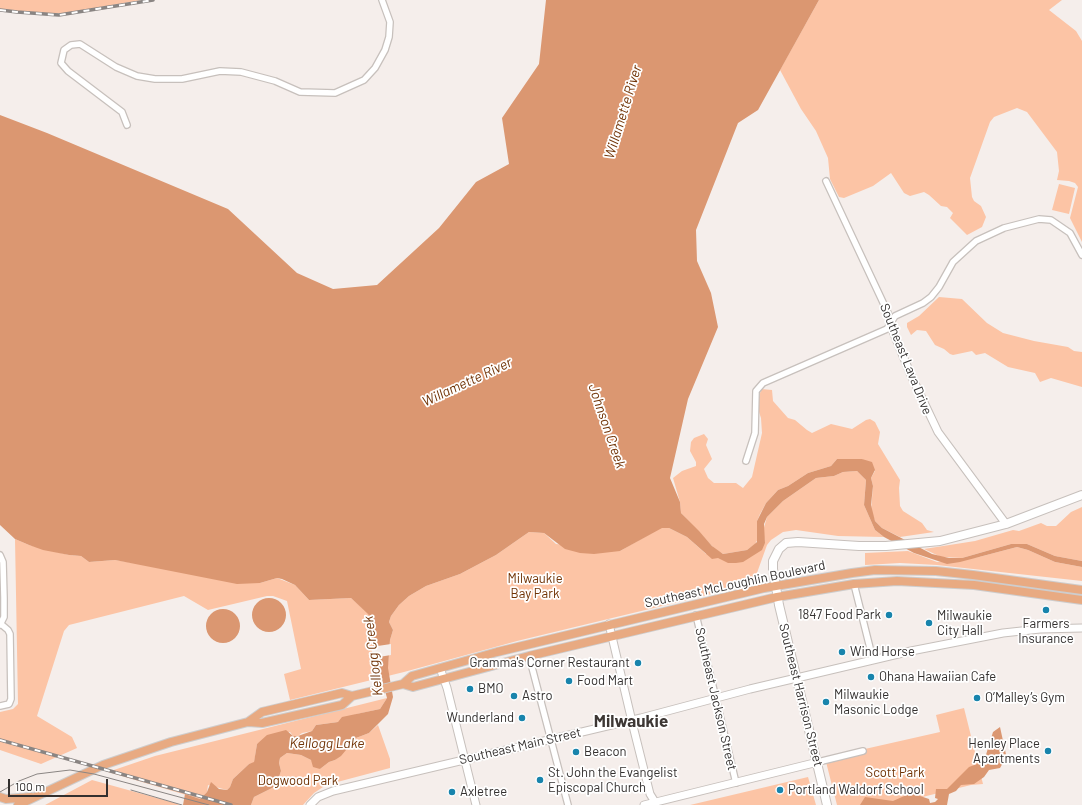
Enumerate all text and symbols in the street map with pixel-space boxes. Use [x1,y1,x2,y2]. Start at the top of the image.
water label: Willamette River [601,63,645,161]
street label: Southeast Lava Drive [877,301,935,417]
water label: Willamette River [419,354,515,410]
water label: Johnson Creek [585,382,629,470]
street label: Southeast McLoughlin Boulevard [643,557,827,611]
park label: Milwaukie Bay Park [507,571,563,602]
marker: Farmers Insurance [1041,605,1051,615]
place label: 1847 Food Park [798,607,881,623]
place label: Milwaukie City Hall [937,608,992,639]
marker: 1847 Food Park [884,610,894,620]
water label: Kellogg Creek [360,615,386,697]
place label: Farmers Insurance [1018,616,1074,647]
marker: Milwaukie City Hall [924,618,934,628]
street label: Southeast Harrison Street [776,622,826,768]
street label: Southeast Jackson Street [692,626,740,772]
place label: Wind Horse [850,644,915,660]
marker: Wind Horse [837,647,847,657]
place label: Gramma's Corner Restaurant [469,655,630,671]
marker: Gramma's Corner Restaurant [633,658,643,668]
place label: Ohana Hawaiian Cafe [879,669,996,685]
marker: Ohana Hawaiian Cafe [866,672,876,682]
place label: Food Mart [577,673,633,689]
marker: Food Mart [564,676,574,686]
place label: BMO [478,681,504,697]
marker: BMO [465,684,475,694]
place label: Milwaukie Masonic Lodge [834,687,918,718]
place label: Astro [522,688,553,704]
place label: O’Malley’s Gym [985,690,1065,706]
marker: Astro [509,691,519,701]
marker: O’Malley’s Gym [972,693,982,703]
marker: Milwaukie Masonic Lodge [821,697,831,707]
place label: Wunderland [446,710,514,726]
district label: Milwaukie [594,711,668,731]
marker: Wunderland [517,713,527,723]
street label: Southeast Main Street [457,724,583,768]
water label: Kellogg Lake [289,735,365,751]
place label: Henley Place Apartments [968,736,1040,767]
place label: Beacon [584,744,626,760]
marker: Henley Place Apartments [1043,746,1053,756]
marker: Beacon [571,747,581,757]
place label: St. John the Evangelist Episcopal Church [548,765,678,796]
park label: Scott Park [866,765,924,781]
scale bar [10,771,110,797]
park label: Dogwood Park [258,773,338,789]
marker: St. John the Evangelist Episcopal Church [535,775,545,785]
text: 100 m [15,779,45,793]
place label: Portland Waldorf School [788,782,924,798]
place label: Axletree [460,784,507,800]
marker: Portland Waldorf School [775,785,785,795]
marker: Axletree [447,787,457,797]

